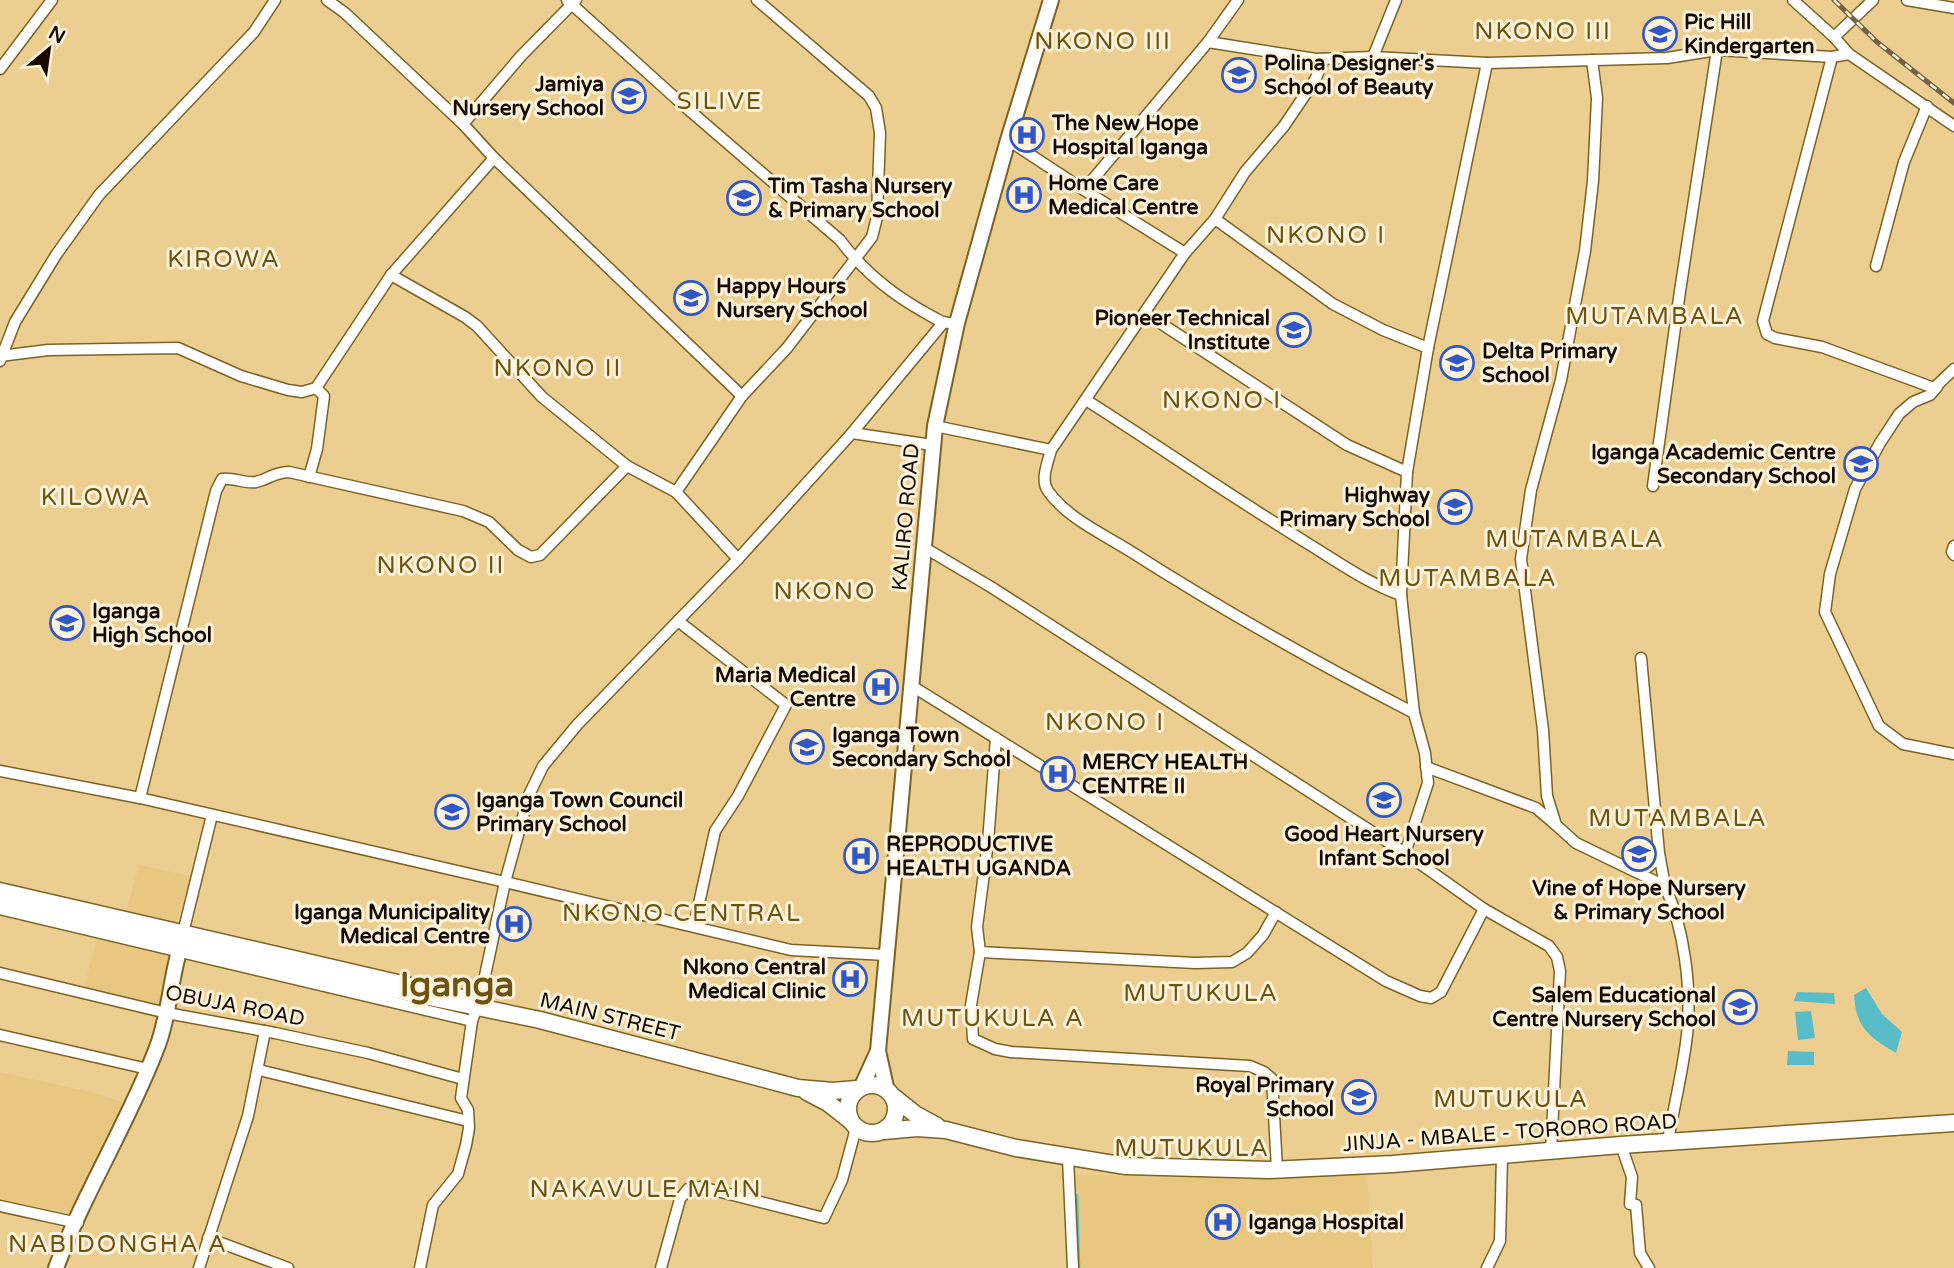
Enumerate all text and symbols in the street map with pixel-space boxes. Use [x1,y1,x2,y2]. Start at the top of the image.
place label: Pic Hill Kindergarten [1684,10,1815,59]
north arrow [14,14,84,84]
school or university icon: Pic Hill Kindergarten [1641,15,1679,53]
district label: NKONO III [1474,17,1612,46]
text: N [45,22,69,48]
district label: NKONO III [1034,27,1172,56]
place label: Polina Designer's School of Beauty [1264,51,1434,100]
school or university icon: Polina Designer's School of Beauty [1220,56,1258,94]
place label: Jamiya Nursery School [452,72,604,121]
school or university icon: Jamiya Nursery School [610,77,648,115]
district label: SILIVE [677,87,763,116]
place label: The New Hope Hospital Iganga [1051,111,1208,160]
hospital icon: The New Hope Hospital Iganga [1008,116,1046,154]
place label: Home Care Medical Centre [1048,171,1198,220]
place label: Tim Tasha Nursery & Primary School [767,174,953,223]
hospital icon: Home Care Medical Centre [1005,176,1043,214]
school or university icon: Tim Tasha Nursery & Primary School [725,179,763,217]
district label: NKONO I [1266,221,1386,250]
district label: KIROWA [167,245,281,274]
place label: Happy Hours Nursery School [716,274,868,323]
school or university icon: Happy Hours Nursery School [672,279,710,317]
district label: MUTAMBALA [1565,302,1745,331]
place label: Pioneer Technical Institute [1094,306,1270,355]
school or university icon: Pioneer Technical Institute [1275,311,1313,349]
place label: Delta Primary School [1482,339,1618,388]
school or university icon: Delta Primary School [1438,344,1476,382]
district label: NKONO II [494,354,622,383]
district label: NKONO I [1162,386,1282,415]
place label: Iganga Academic Centre Secondary School [1591,440,1836,489]
street label: KALIRO ROAD [887,442,925,592]
school or university icon: Iganga Academic Centre Secondary School [1842,445,1880,483]
district label: KILOWA [41,483,151,512]
place label: Highway Primary School [1279,483,1431,532]
school or university icon: Highway Primary School [1436,488,1474,526]
district label: MUTAMBALA [1485,525,1665,554]
district label: NKONO II [377,551,505,580]
district label: MUTAMBALA [1378,564,1558,593]
district label: NKONO [774,577,876,606]
place label: Iganga High School [92,599,212,648]
school or university icon: Iganga High School [48,604,86,642]
place label: Maria Medical Centre [715,663,856,712]
hospital icon: Maria Medical Centre [862,668,900,706]
district label: NKONO I [1045,708,1165,737]
place label: Iganga Town Secondary School [832,723,1011,772]
school or university icon: Iganga Town Secondary School [788,728,826,766]
place label: MERCY HEALTH CENTRE II [1082,750,1248,799]
hospital icon: MERCY HEALTH CENTRE II [1039,755,1077,793]
school or university icon: Good Heart Nursery Infant School [1365,781,1403,819]
place label: Iganga Town Council Primary School [476,788,683,837]
school or university icon: Iganga Town Council Primary School [433,793,471,831]
district label: MUTAMBALA [1588,804,1768,833]
place label: Good Heart Nursery Infant School [1284,822,1485,871]
place label: REPRODUCTIVE HEALTH UGANDA [886,832,1071,881]
school or university icon: Vine of Hope Nursery & Primary School [1620,835,1658,873]
hospital icon: REPRODUCTIVE HEALTH UGANDA [842,837,880,875]
place label: Vine of Hope Nursery & Primary School [1532,876,1746,925]
district label: NKONO CENTRAL [562,899,802,928]
place label: Iganga Municipality Medical Centre [294,900,491,949]
hospital icon: Iganga Municipality Medical Centre [495,905,533,943]
place label: Nkono Central Medical Clinic [683,955,826,1004]
hospital icon: Nkono Central Medical Clinic [831,960,869,998]
district label: Iganga [400,964,514,1006]
district label: MUTUKULA [1123,979,1279,1008]
street label: OBUJA ROAD [163,980,307,1032]
place label: Salem Educational Centre Nursery School [1492,983,1716,1032]
street label: MAIN STREET [537,987,683,1047]
school or university icon: Salem Educational Centre Nursery School [1721,988,1759,1026]
district label: MUTUKULA A [901,1004,1085,1033]
place label: Royal Primary School [1195,1073,1335,1122]
school or university icon: Royal Primary School [1340,1078,1378,1116]
district label: MUTUKULA [1433,1085,1589,1114]
street label: JINJA - MBALE - TORORO ROAD [1342,1109,1678,1157]
district label: MUTUKULA [1114,1134,1270,1163]
district label: NAKAVULE MAIN [529,1175,763,1204]
hospital icon: Iganga Hospital [1204,1203,1242,1241]
place label: Iganga Hospital [1248,1210,1404,1235]
district label: NABIDONGHA A [8,1230,228,1259]

